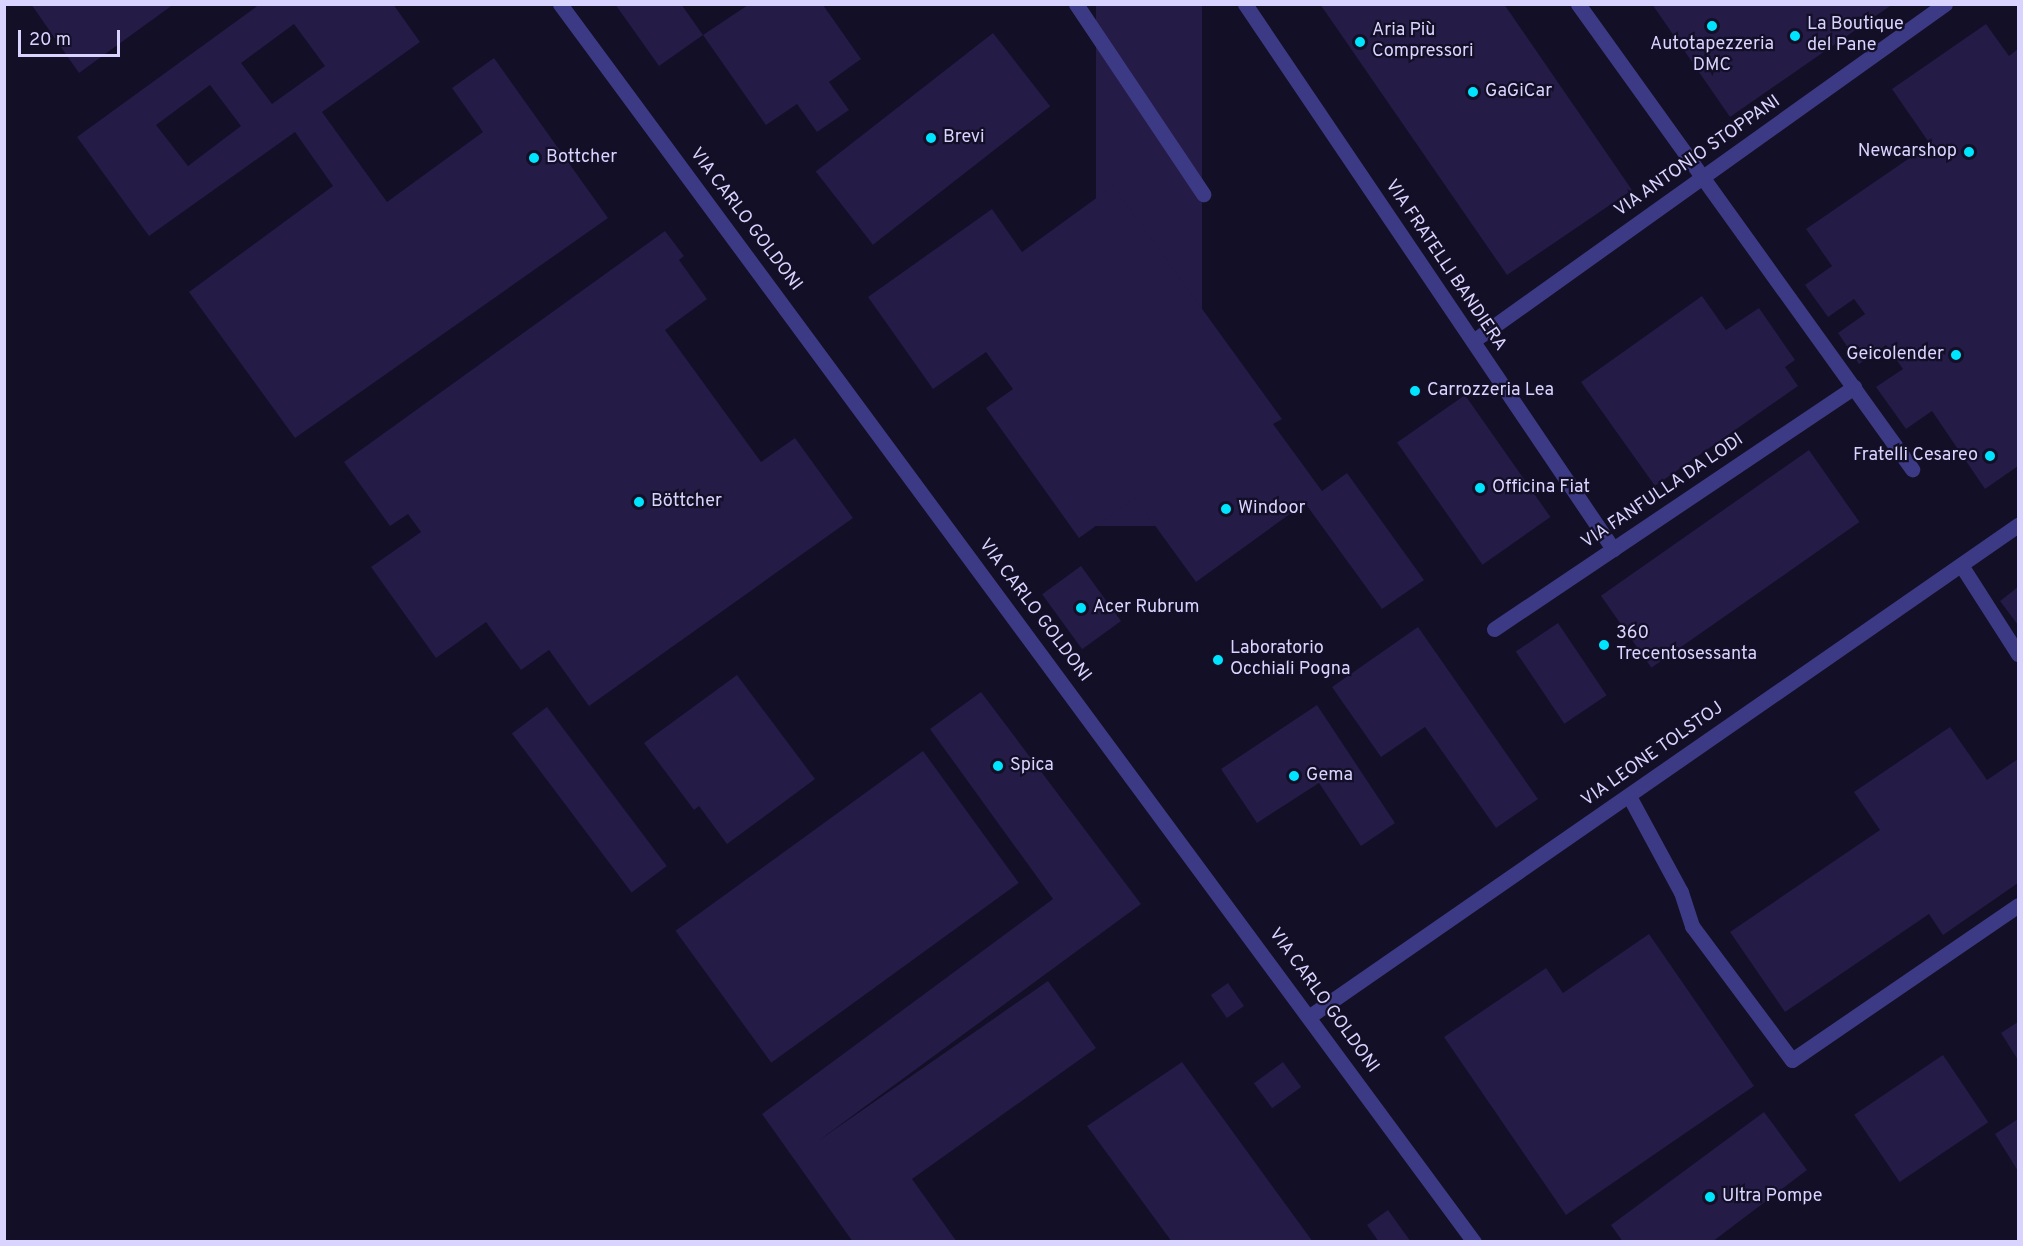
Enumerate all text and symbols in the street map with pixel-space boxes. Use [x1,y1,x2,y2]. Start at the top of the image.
place label: La Boutique del Pane [1807,15,1904,57]
scale bar [21,18,123,56]
marker: Autotapezzeria DMC [1705,19,1719,33]
place label: Aria Più Compressori [1372,21,1473,63]
text: 20 m [29,29,71,52]
marker: La Boutique del Pane [1788,29,1802,43]
marker: Aria Più Compressori [1353,35,1367,49]
place label: Autotapezzeria DMC [1650,35,1774,78]
place label: GaGiCar [1485,81,1552,103]
marker: GaGiCar [1466,85,1480,99]
street label: VIA ANTONIO STOPPANI [1610,91,1786,223]
place label: Brevi [943,127,984,149]
marker: Brevi [924,131,938,145]
place label: Newcarshop [1858,141,1957,163]
street label: VIA CARLO GOLDONI [684,144,806,296]
marker: Newcarshop [1962,145,1976,159]
place label: Bottcher [546,147,617,169]
marker: Bottcher [527,151,541,165]
street label: VIA FRATELLI BANDIERA [1379,176,1511,356]
place label: Geicolender [1846,344,1944,366]
marker: Geicolender [1949,348,1963,362]
place label: Carrozzeria Lea [1427,380,1554,402]
marker: Carrozzeria Lea [1408,384,1422,398]
street label: VIA FANFULLA DA LODI [1577,429,1749,555]
place label: Fratelli Cesareo [1853,445,1978,467]
marker: Fratelli Cesareo [1983,449,1997,463]
place label: Officina Fiat [1492,477,1590,499]
marker: Officina Fiat [1473,481,1487,495]
place label: Böttcher [651,491,722,513]
marker: Böttcher [632,495,646,509]
place label: Windoor [1238,498,1305,520]
marker: Windoor [1219,502,1233,516]
street label: VIA CARLO GOLDONI [973,535,1095,687]
place label: Acer Rubrum [1093,597,1199,619]
marker: Acer Rubrum [1074,601,1088,615]
place label: 360 Trecentosessanta [1616,624,1757,666]
marker: 360 Trecentosessanta [1597,638,1611,652]
place label: Laboratorio Occhiali Pogna [1230,639,1350,682]
marker: Laboratorio Occhiali Pogna [1211,653,1225,667]
street label: VIA LEONE TOLSTOJ [1577,698,1729,812]
place label: Spica [1010,755,1054,777]
marker: Spica [991,759,1005,773]
place label: Gema [1306,765,1353,787]
marker: Gema [1287,769,1301,783]
street label: VIA CARLO GOLDONI [1263,924,1383,1078]
place label: Ultra Pompe [1722,1186,1823,1208]
marker: Ultra Pompe [1703,1190,1717,1204]

